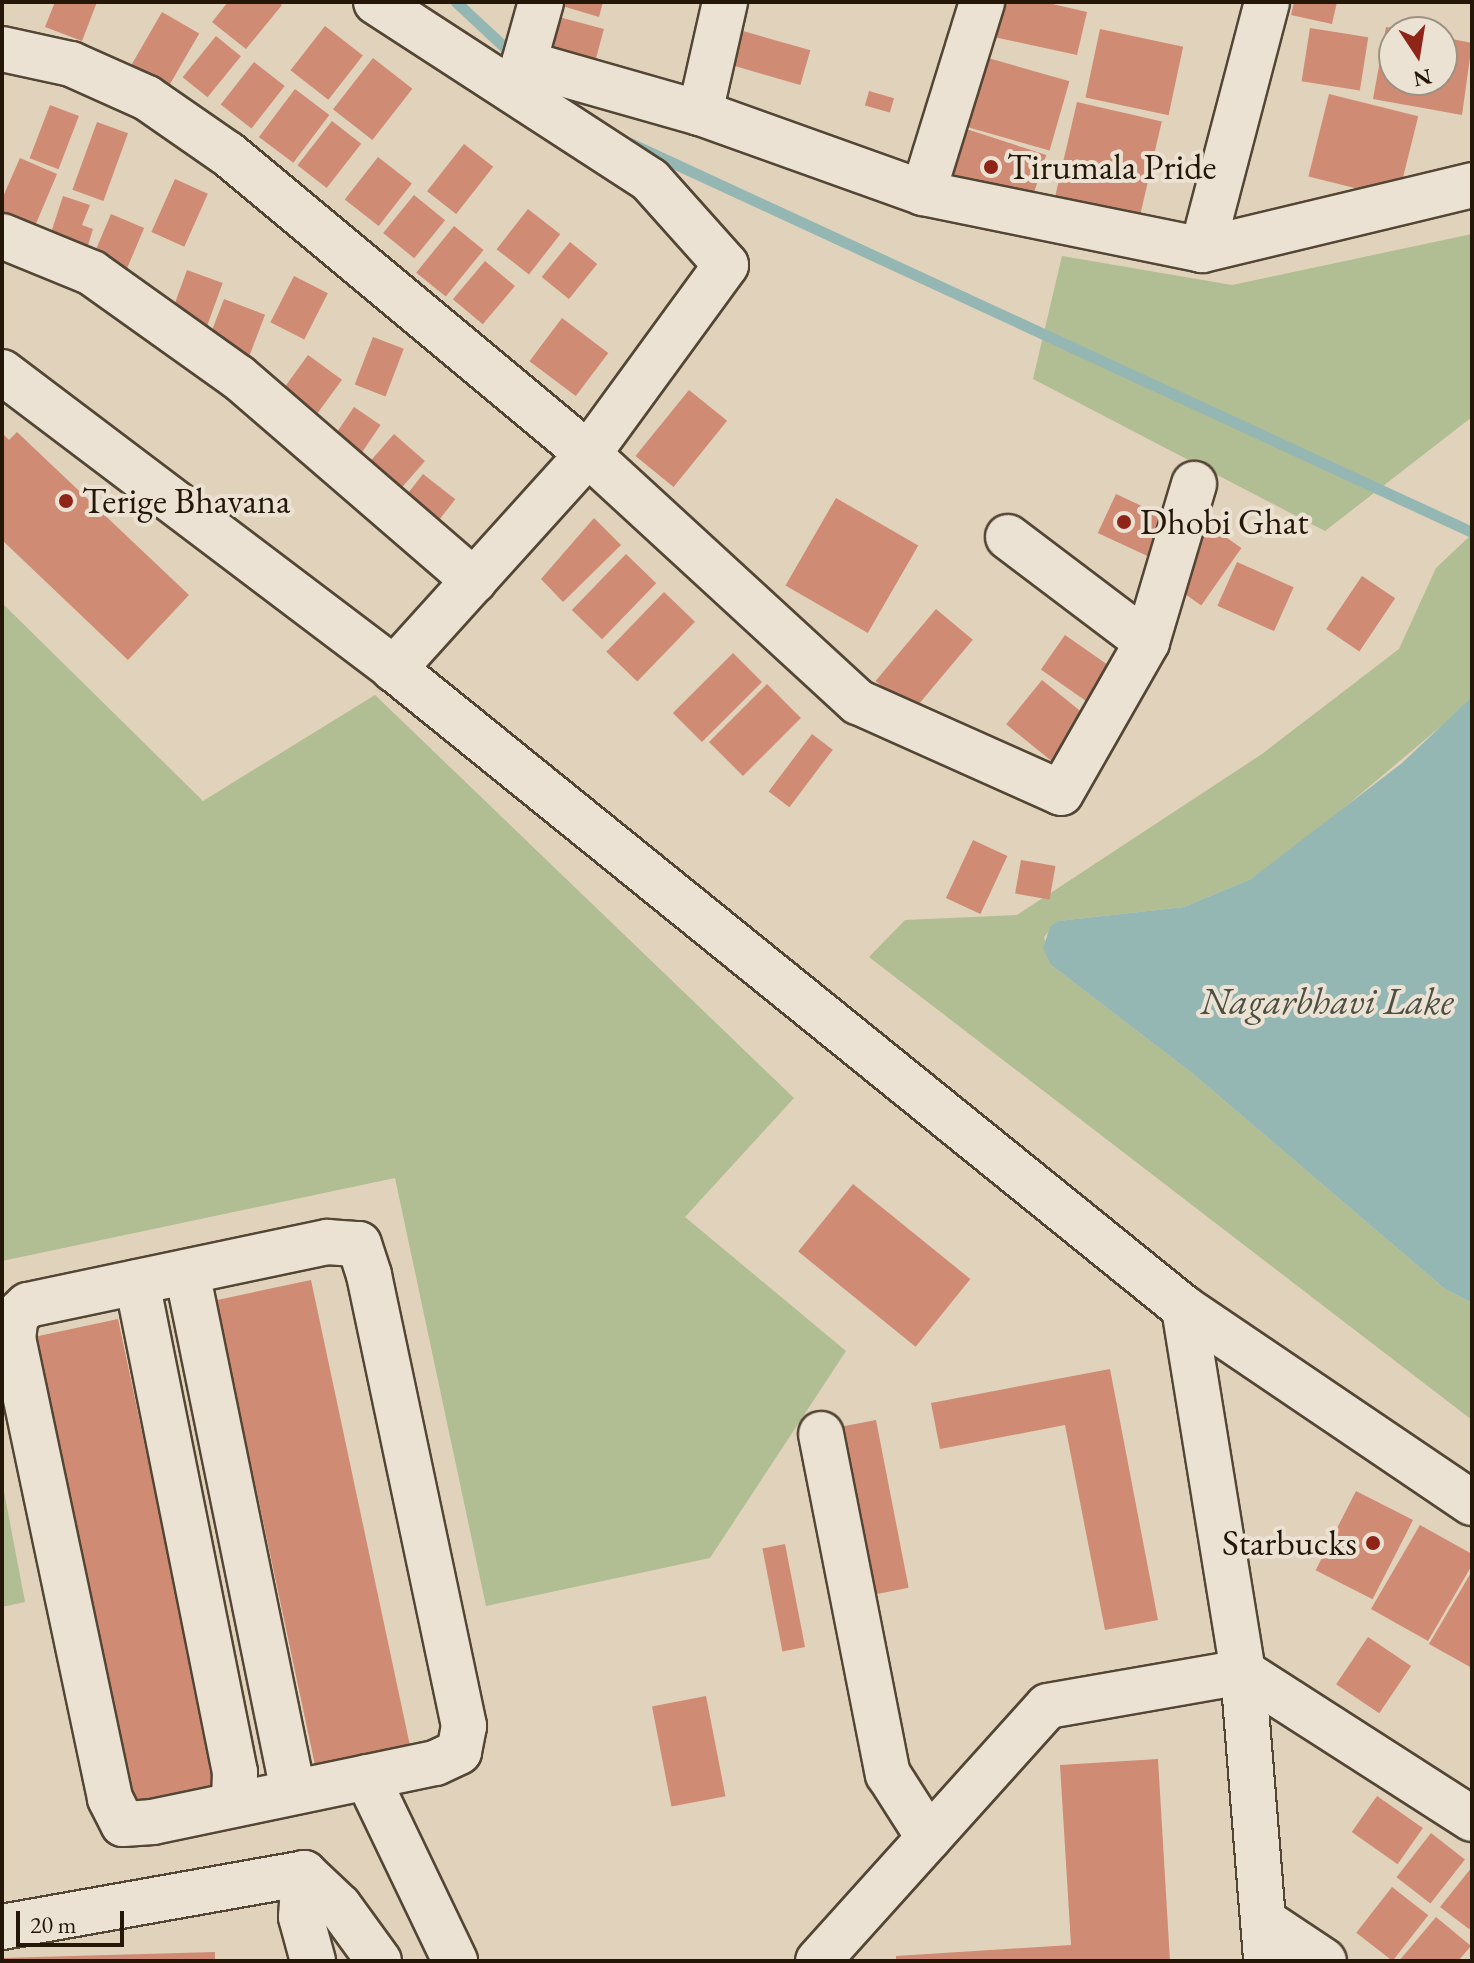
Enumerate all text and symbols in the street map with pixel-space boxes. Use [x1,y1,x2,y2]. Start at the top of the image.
north arrow [1378,16,1458,96]
text: N [1411,62,1434,94]
place label: Tirumala Pride [1007,145,1216,189]
marker: Tirumala Pride [982,158,1000,176]
place label: Terige Bhavana [82,479,290,523]
marker: Terige Bhavana [57,492,75,510]
place label: Dhobi Ghat [1140,500,1309,544]
marker: Dhobi Ghat [1115,513,1133,531]
water label: Nagarbhavi Lake [1200,978,1454,1024]
place label: Starbucks [1222,1521,1357,1565]
marker: Starbucks [1364,1534,1382,1552]
scale bar [20,1895,128,1945]
text: 20 m [30,1909,77,1940]

